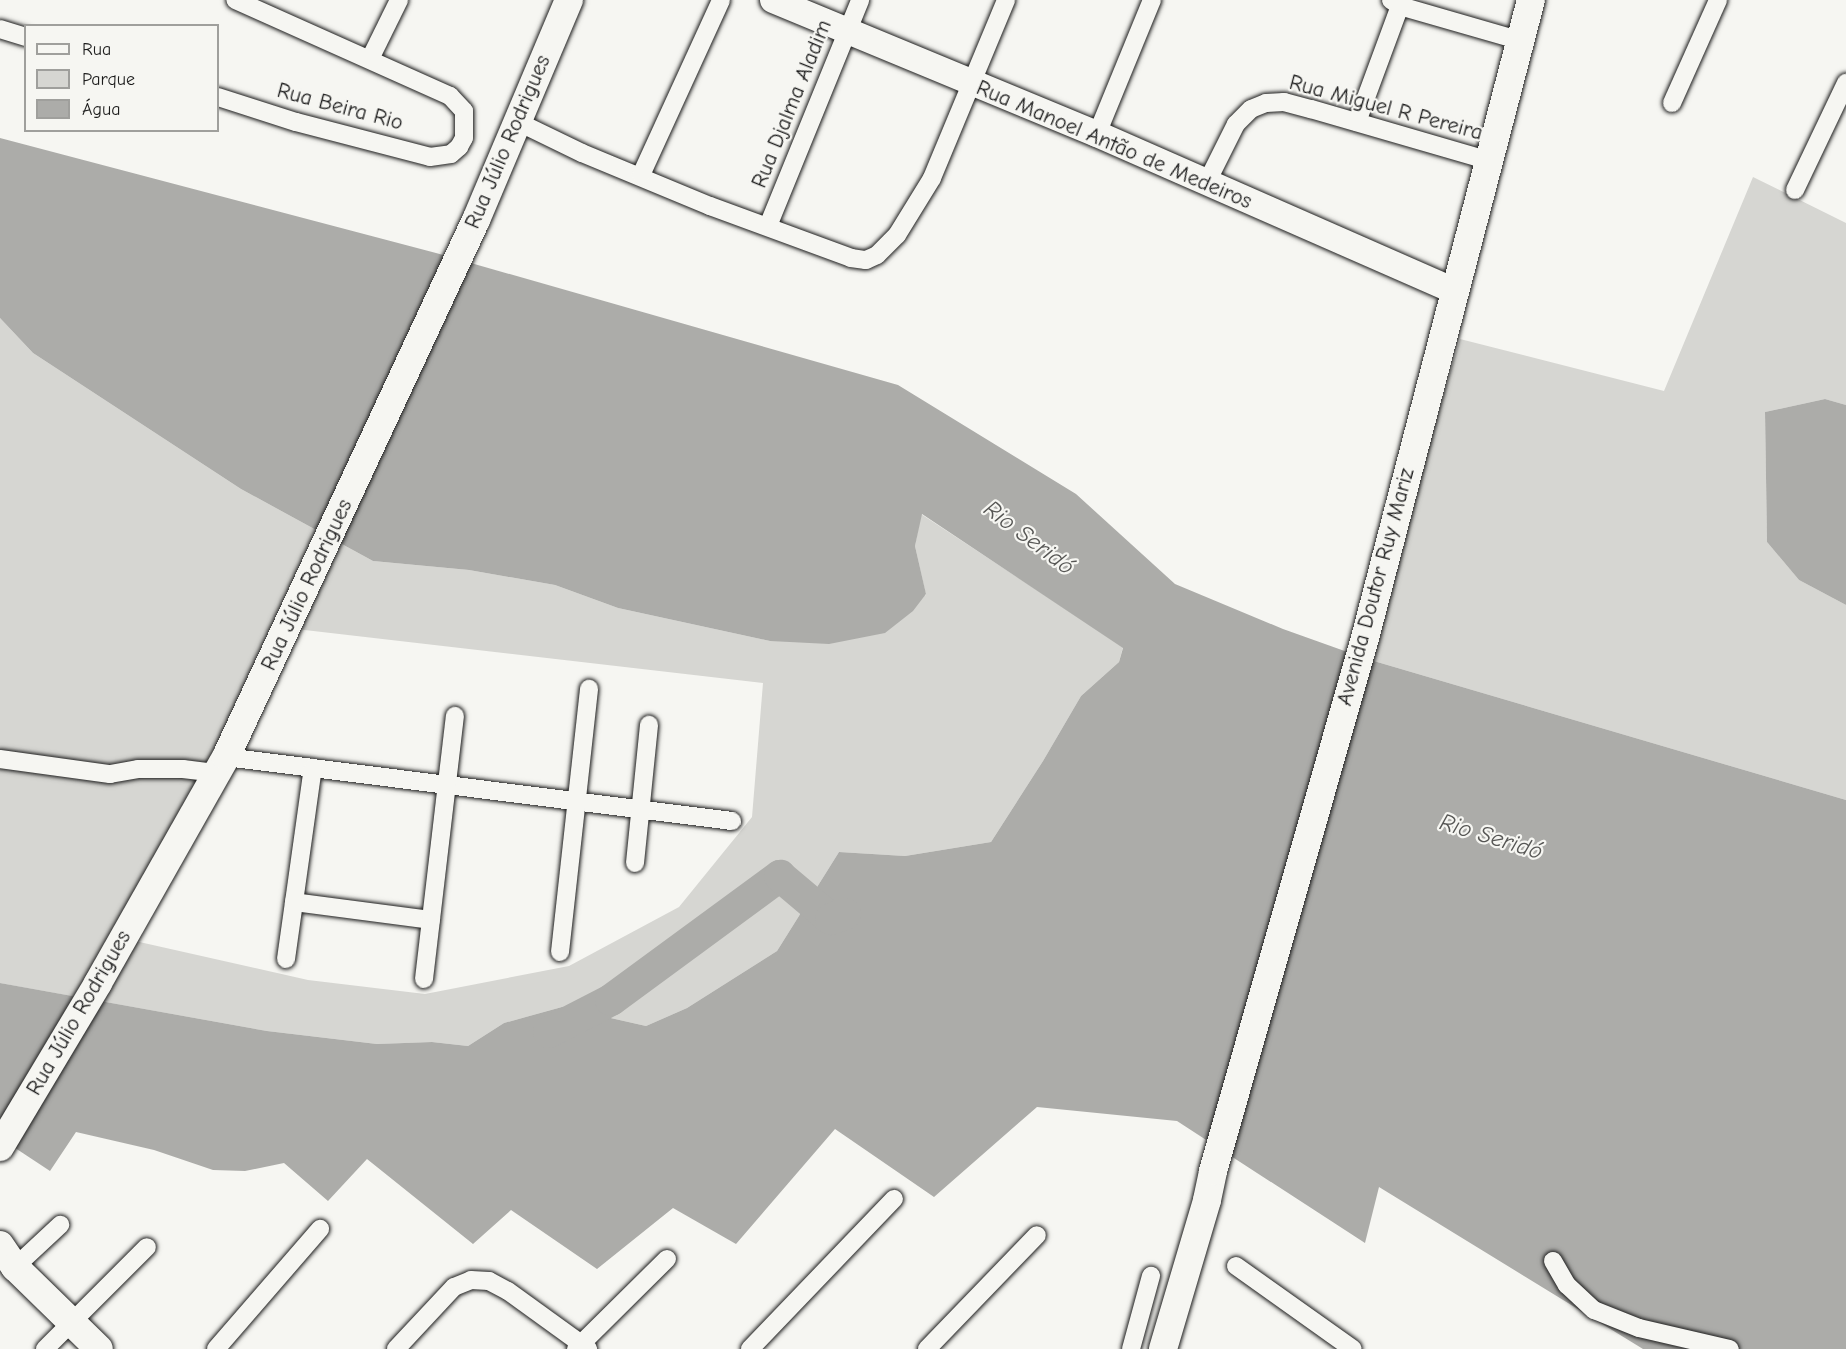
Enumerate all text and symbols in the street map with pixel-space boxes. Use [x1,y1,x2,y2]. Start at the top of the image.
street label: Rua Djalma Aladim [746,16,838,192]
legend [24,24,219,132]
text: Rua [82,39,111,60]
street label: Rua Júlio Rodrigues [459,51,557,233]
text: Parque [82,69,135,90]
street label: Rua Miguel R Pereira [1286,69,1486,147]
street label: Rua Manoel Antão de Medeiros [972,75,1256,215]
street label: Rua Beira Rio [274,77,406,137]
text: Água [82,99,120,120]
street label: Avenida Doutor Ruy Mariz [1332,465,1420,709]
street label: Rua Júlio Rodrigues [256,495,358,675]
water label: Rio Seridó [978,495,1080,581]
water label: Rio Seridó [1436,808,1546,866]
street label: Rua Júlio Rodrigues [21,926,137,1100]

